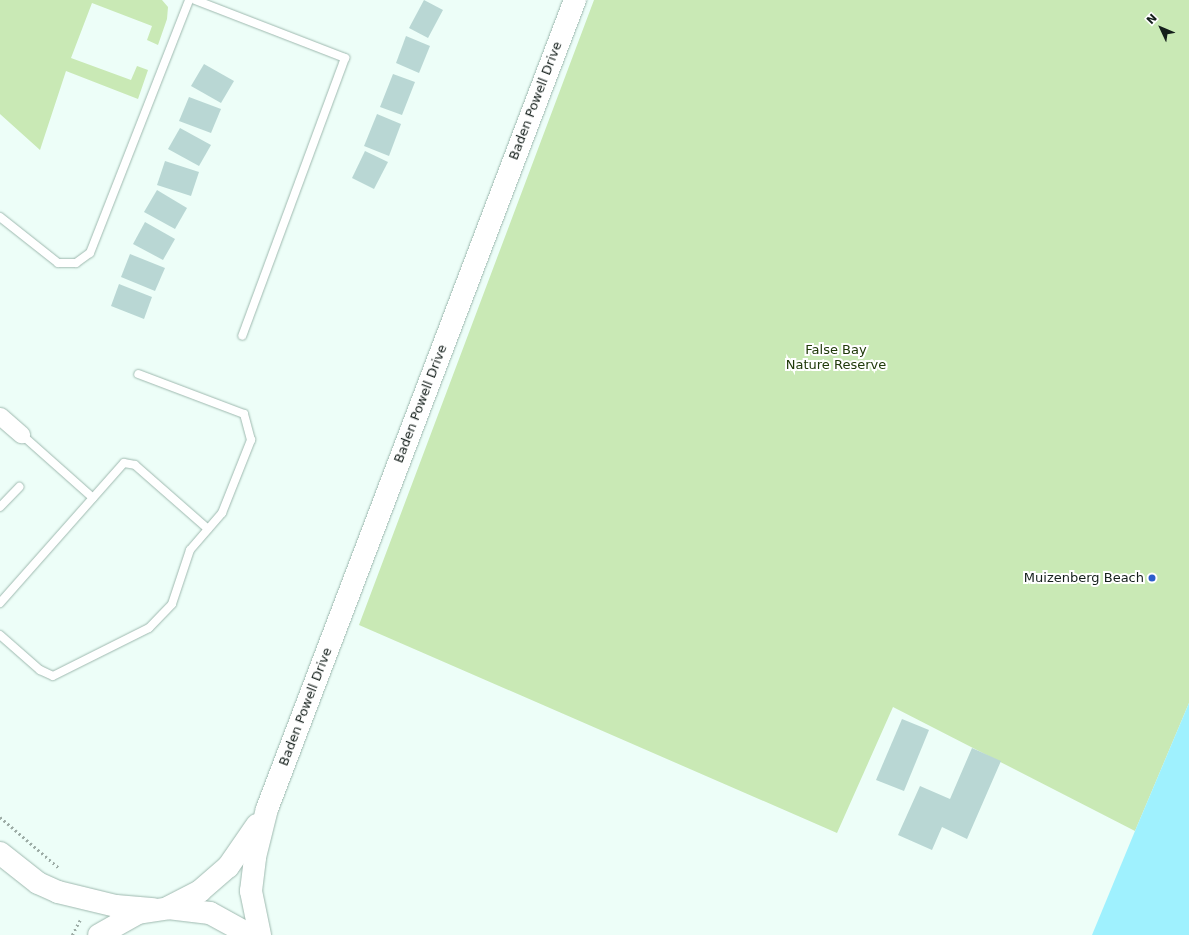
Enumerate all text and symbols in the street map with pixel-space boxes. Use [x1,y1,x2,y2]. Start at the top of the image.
north arrow [1141,8,1181,48]
text: N [1144,11,1160,27]
street label: Baden Powell Drive [506,40,566,162]
street label: Baden Powell Drive [391,343,451,465]
park label: False Bay Nature Reserve [786,343,886,374]
place label: Muizenberg Beach [1024,570,1144,586]
marker: Muizenberg Beach [1147,573,1157,583]
street label: Baden Powell Drive [276,646,336,768]

